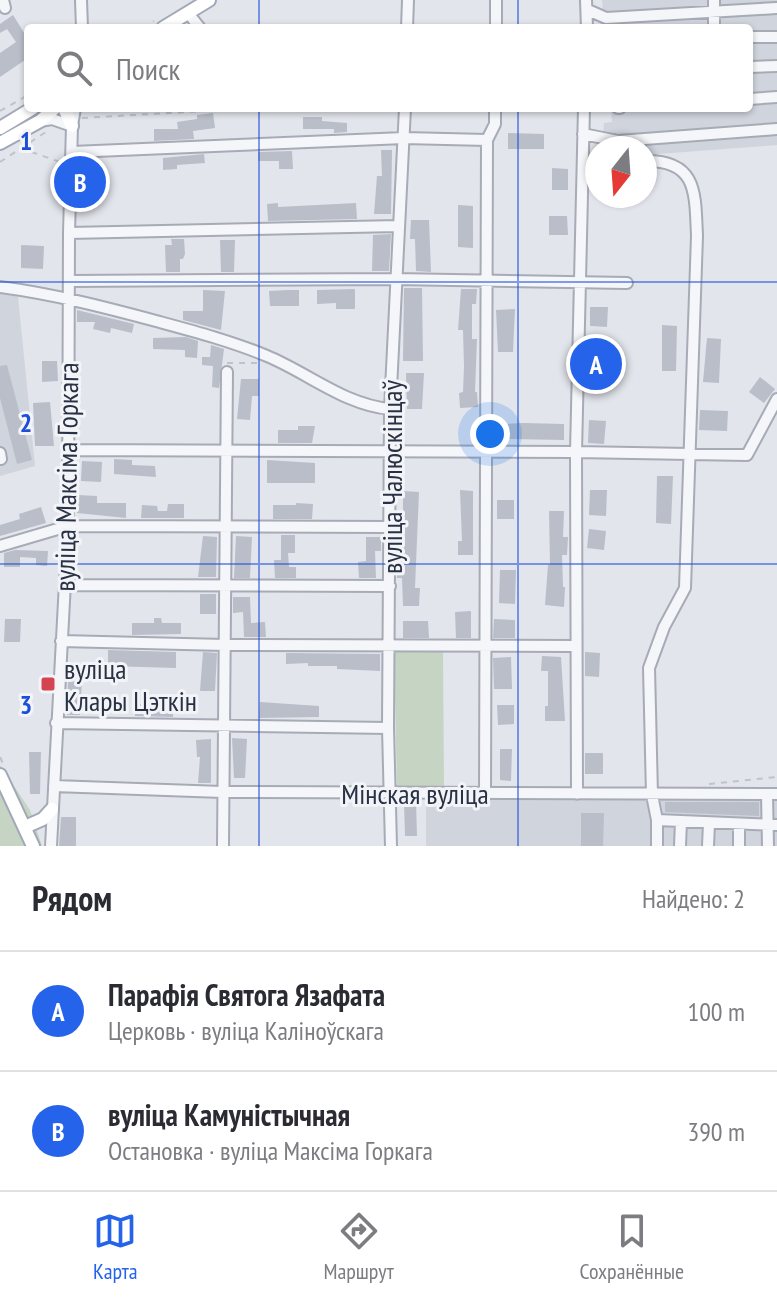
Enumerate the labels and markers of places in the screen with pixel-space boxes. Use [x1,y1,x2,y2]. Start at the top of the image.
pin: B [54,152,106,212]
pin: A [570,334,622,394]
place label: вуліца Клары Цэткін [64,650,197,719]
marker: вуліца Клары Цэткін [39,675,57,693]

